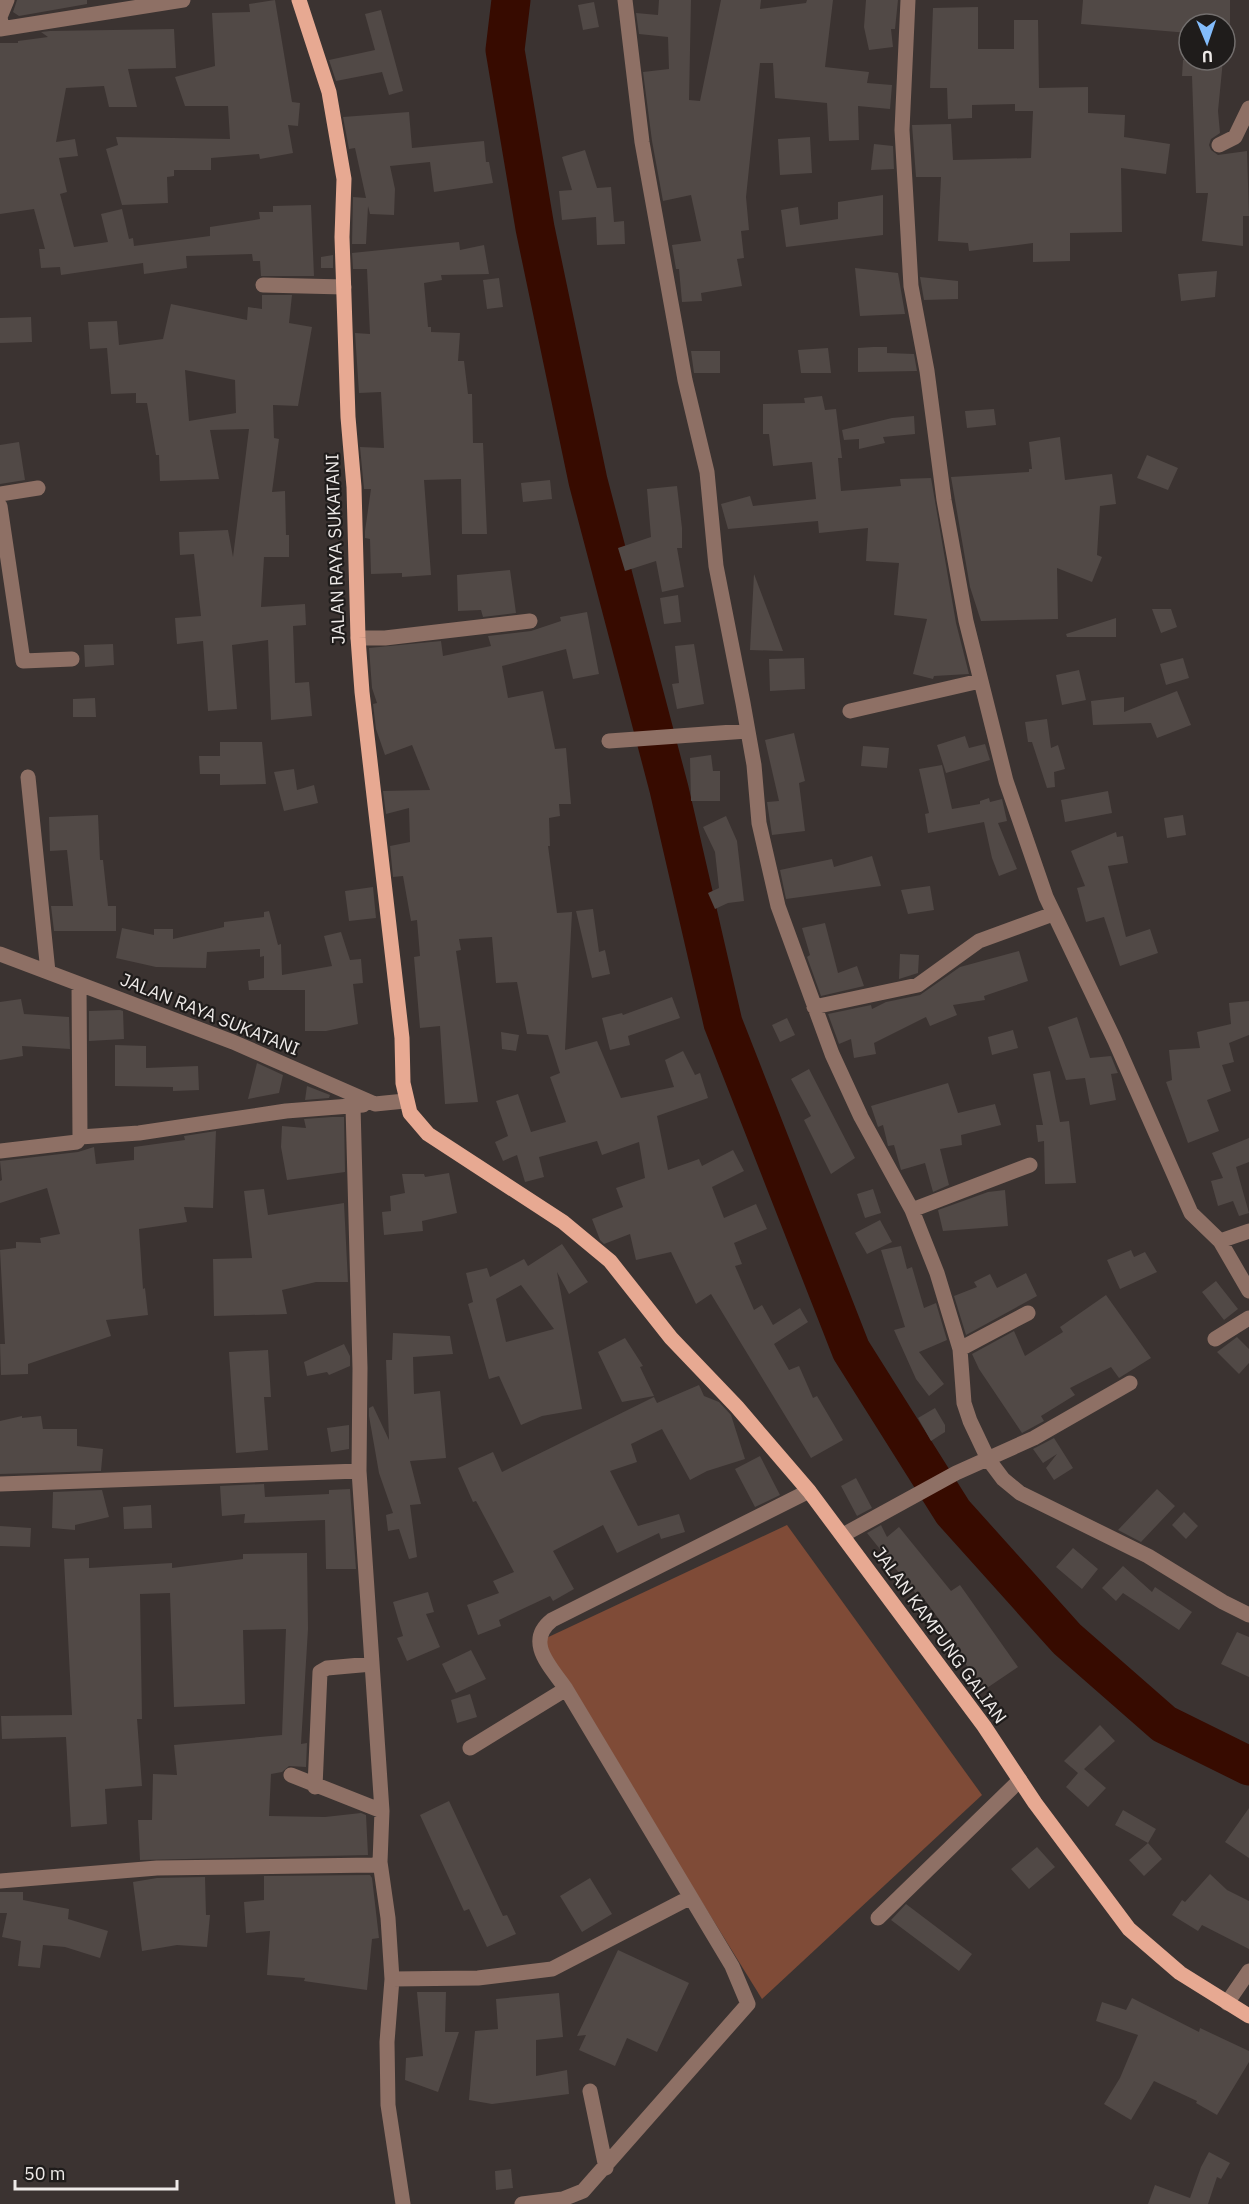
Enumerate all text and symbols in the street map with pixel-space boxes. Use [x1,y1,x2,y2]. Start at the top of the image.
north arrow [1177,12,1237,72]
text: U [1202,47,1213,67]
street label: JALAN RAYA SUKATANI [320,453,350,645]
street label: JALAN RAYA SUKATANI [117,968,303,1060]
street label: JALAN KAMPUNG GALIAN [868,1542,1012,1728]
scale bar [15,2153,177,2191]
text: 50 m [24,2162,66,2185]

